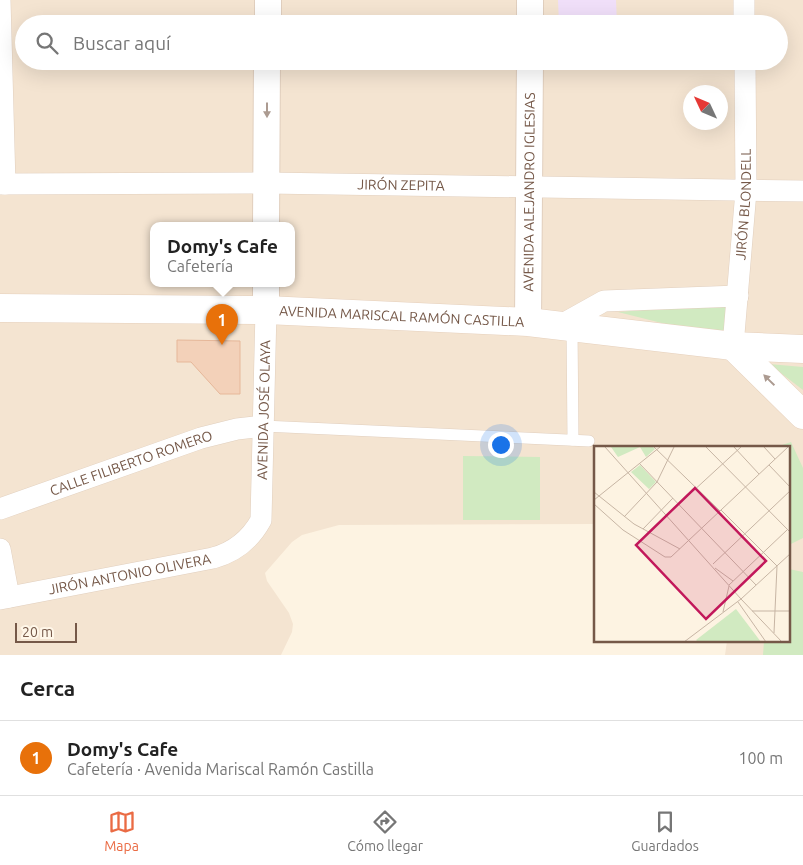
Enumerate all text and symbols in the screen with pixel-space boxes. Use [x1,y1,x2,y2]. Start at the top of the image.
search box [15,15,788,70]
icon: search [33,29,61,57]
text: Buscar aquí [73,32,171,54]
north arrow [683,85,728,130]
street label: AVENIDA ALEJANDRO IGLESIAS [520,92,538,292]
one-way arrow [263,102,271,118]
street label: JIRÓN BLONDELL [732,149,754,261]
street label: JIRÓN ZEPITA [357,176,445,194]
popup [150,222,295,287]
text: Domy's Cafe [167,235,278,257]
text: Cafetería [167,257,233,275]
street label: AVENIDA MARISCAL RAMÓN CASTILLA [279,303,525,330]
pin: 1 [206,304,238,345]
street label: AVENIDA JOSÉ OLAYA [254,340,273,480]
one-way arrow [763,374,775,386]
street label: CALLE FILIBERTO ROMERO [48,427,214,499]
your location [488,432,514,458]
inset map [594,446,790,642]
street label: JIRÓN ANTONIO OLIVERA [47,551,212,598]
scale bar [15,620,78,643]
text: 20 m [22,624,53,640]
text: Cerca [20,676,75,700]
text: Domy's Cafe [67,738,178,760]
text: 1 [31,749,41,767]
text: 100 m [738,749,783,767]
text: Cafetería · Avenida Mariscal Ramón Castilla [67,760,374,778]
tab: Mapa [104,808,139,854]
tab: Cómo llegar [347,808,423,854]
tab: Guardados [631,808,699,854]

